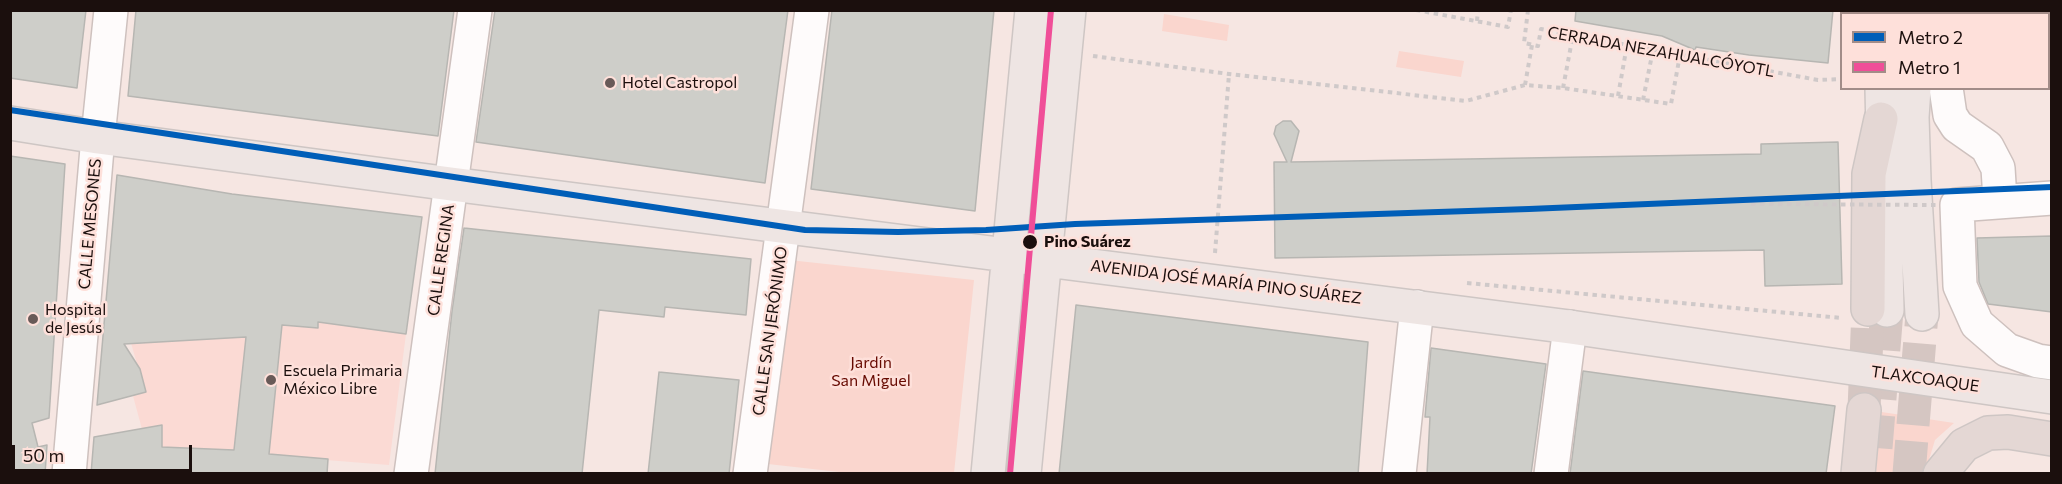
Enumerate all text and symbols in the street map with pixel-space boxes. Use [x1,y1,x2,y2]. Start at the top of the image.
legend [1840,12,2050,90]
street label: CERRADA NEZAHUALCÓYOTL [1546,23,1776,81]
text: Metro 2 [1898,26,1963,48]
text: Metro 1 [1898,56,1961,78]
place label: Hotel Castropol [622,73,737,93]
marker: Hotel Castropol [603,76,617,90]
street label: CALLE MESONES [75,158,105,290]
street label: CALLE REGINA [424,203,458,317]
place label: Pino Suárez [1044,232,1131,252]
marker: Pino Suárez [1021,233,1039,251]
street label: CALLE SAN JERÓNIMO [749,245,791,417]
street label: AVENIDA JOSÉ MARÍA PINO SUÁREZ [1089,256,1363,308]
place label: Hospital de Jesús [45,300,106,338]
marker: Hospital de Jesús [26,312,40,326]
park label: Jardín San Miguel [831,353,911,391]
place label: Escuela Primaria México Libre [283,361,402,399]
street label: TLAXCOAQUE [1870,362,1980,396]
marker: Escuela Primaria México Libre [264,373,278,387]
scale bar [15,433,195,471]
text: 50 m [23,444,64,466]

